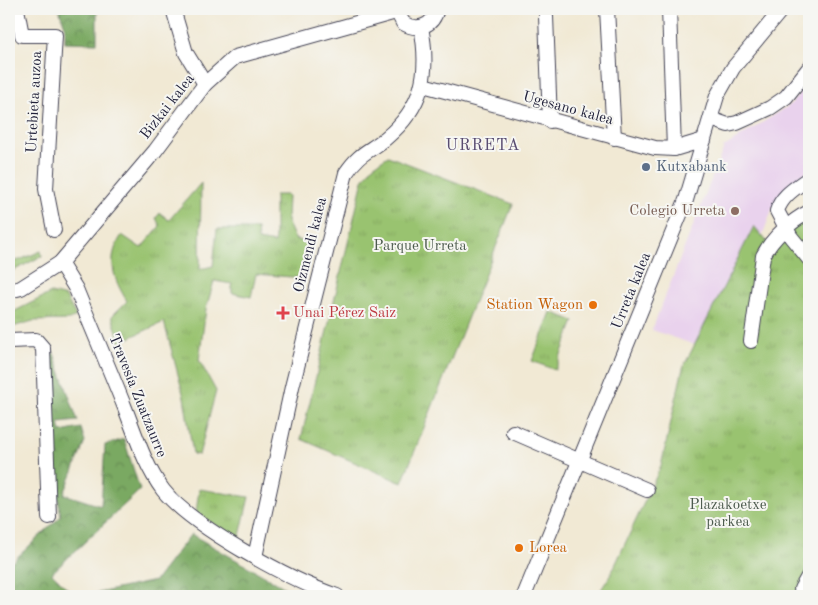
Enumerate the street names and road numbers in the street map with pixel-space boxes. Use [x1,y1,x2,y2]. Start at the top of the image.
street label: Urtebieta auzoa [25,50,45,154]
street label: Bizkai kalea [138,71,198,142]
street label: Ugesano kalea [521,90,616,128]
street label: Oizmendi kalea [292,195,330,294]
street label: Urreta kalea [610,250,654,332]
street label: Travesía Zuatzaurre [105,332,169,460]

